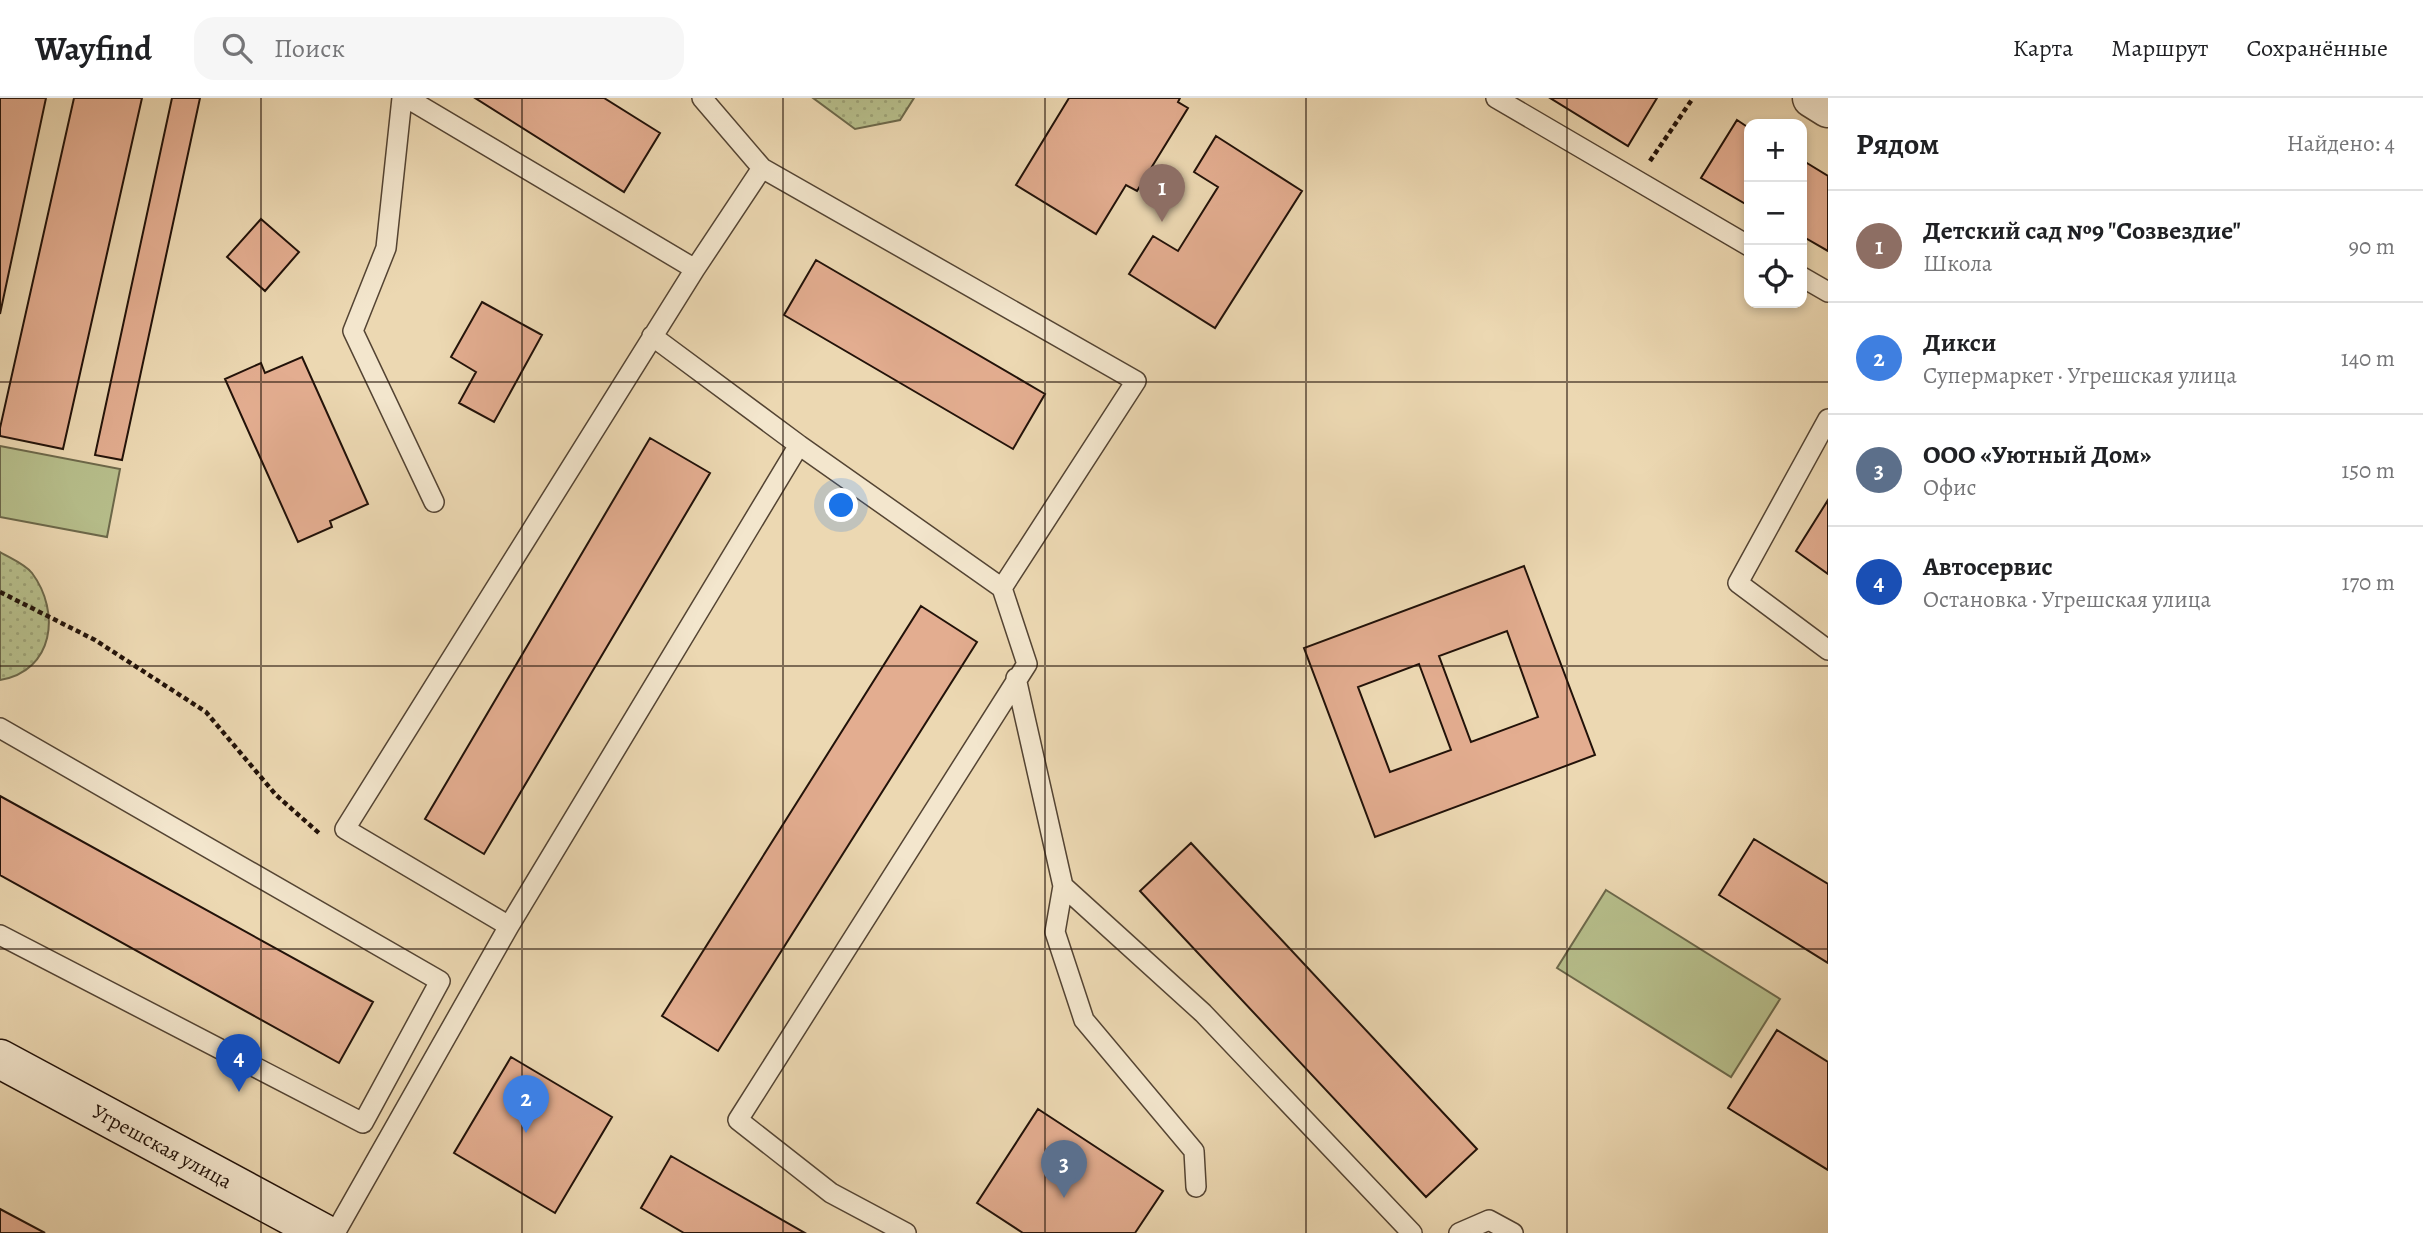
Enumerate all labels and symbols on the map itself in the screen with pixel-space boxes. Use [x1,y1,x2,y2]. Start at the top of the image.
pin: 1 [1139,164,1185,222]
your location [824,488,858,522]
pin: 4 [216,1034,262,1092]
pin: 2 [503,1075,549,1133]
street label: Угрешская улица [87,1097,237,1196]
pin: 3 [1041,1140,1087,1198]

